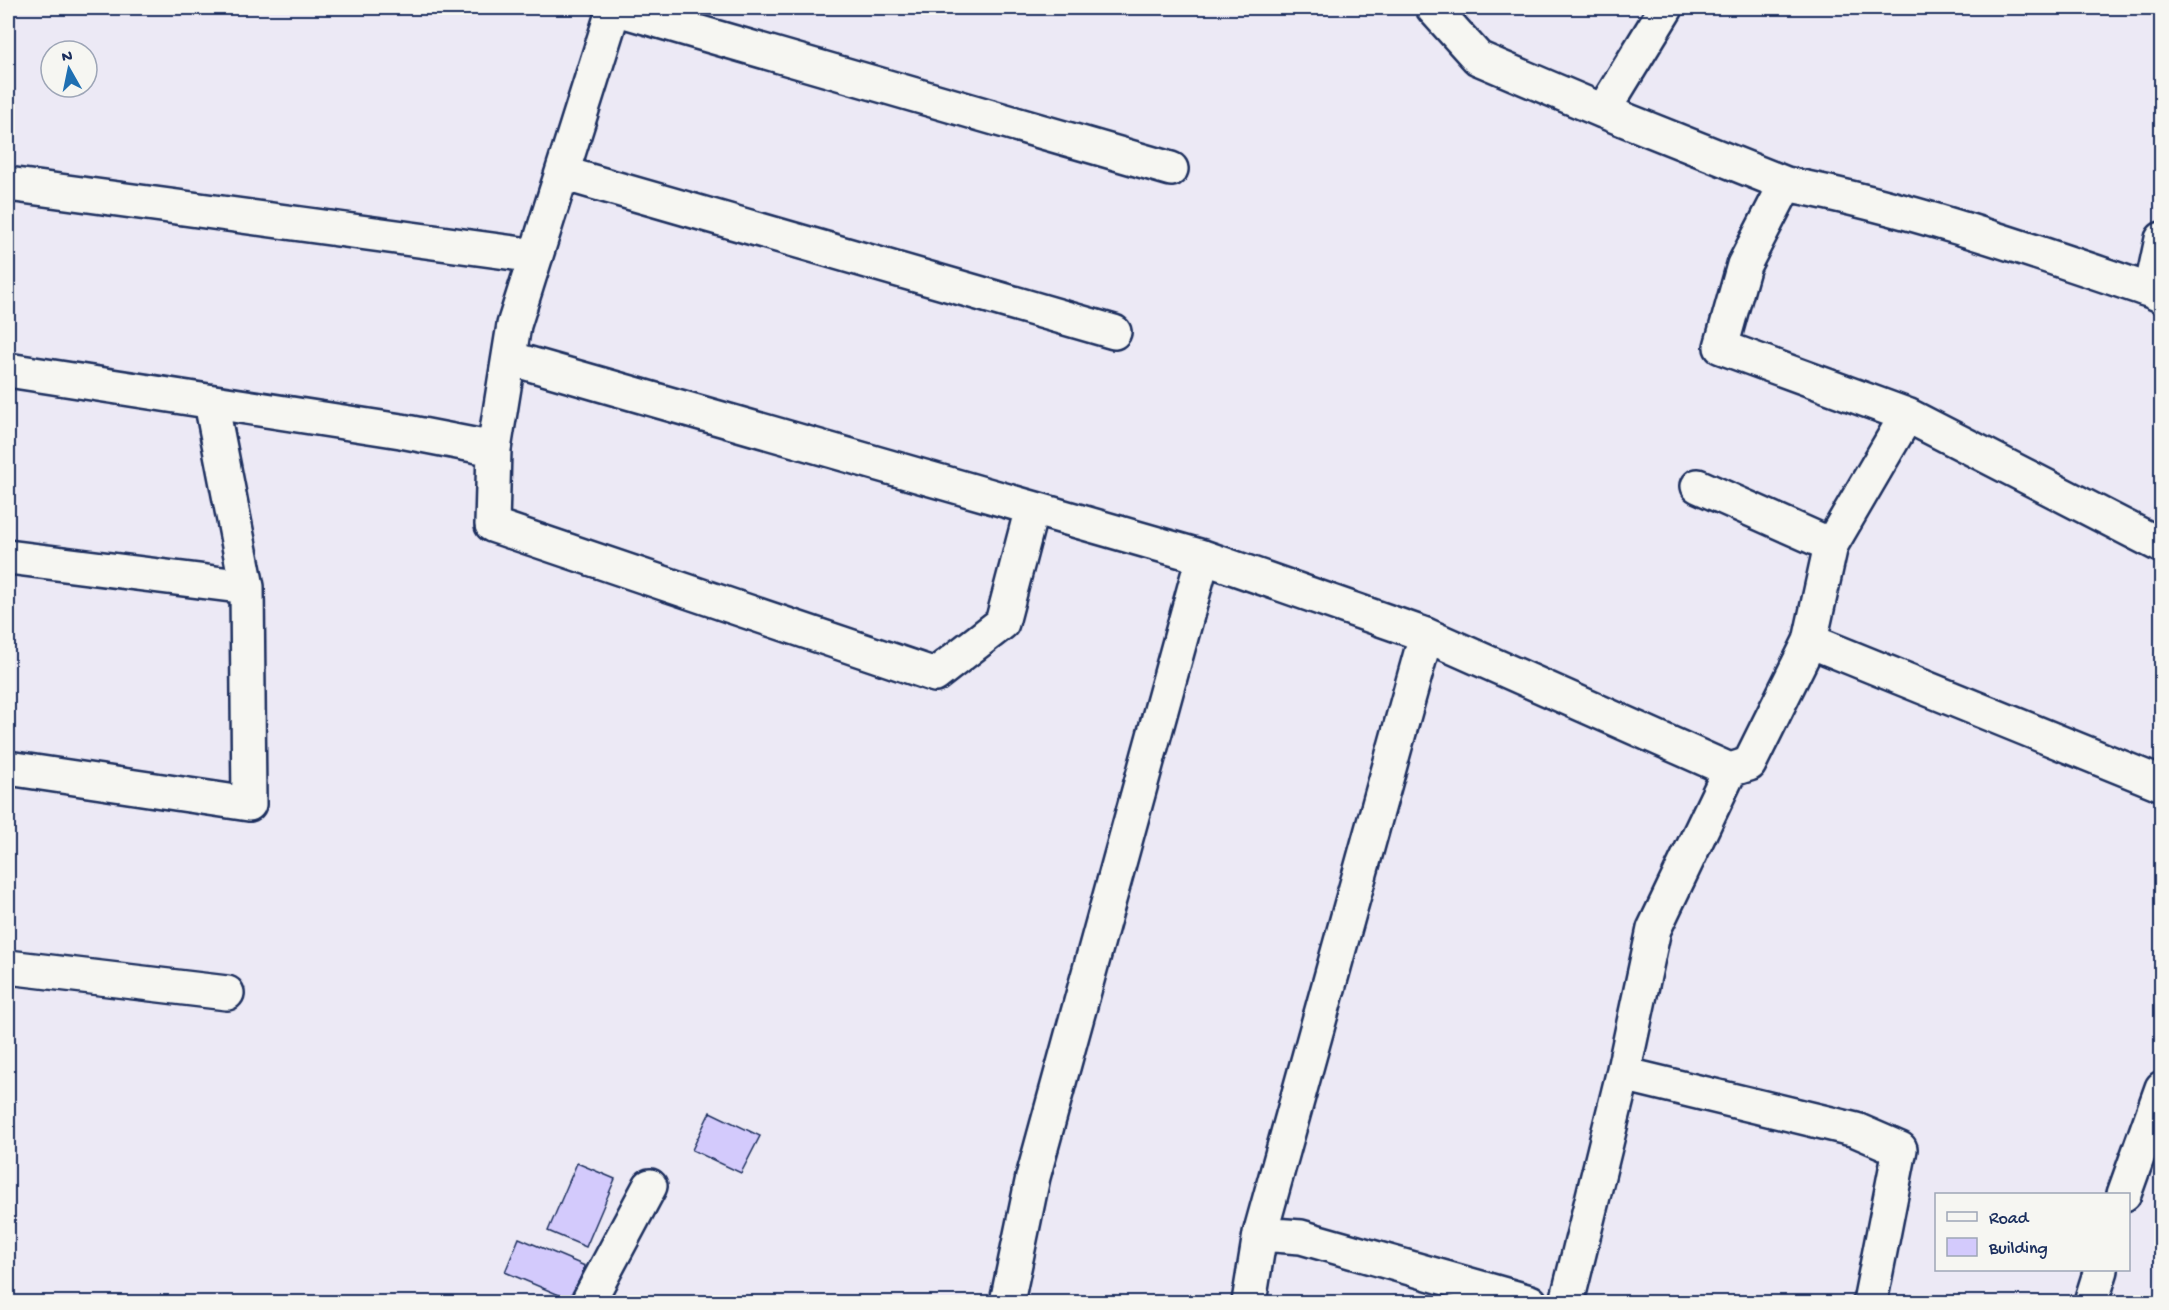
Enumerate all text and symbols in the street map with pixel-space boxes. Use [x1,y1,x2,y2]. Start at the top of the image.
north arrow [39,39,99,99]
text: N [61,47,74,68]
legend [1935,1193,2130,1271]
text: Road [1989,1209,2030,1230]
text: Building [1988,1239,2048,1260]

